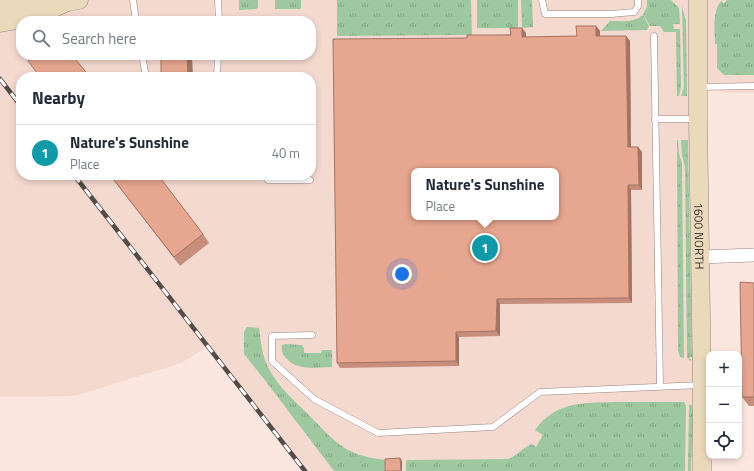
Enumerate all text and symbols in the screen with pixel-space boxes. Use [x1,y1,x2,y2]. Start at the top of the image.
search box [16,16,316,60]
icon: search [30,27,52,49]
text: Search here [62,27,136,50]
text: Nearby [32,85,85,111]
text: Nature's Sunshine [70,131,189,154]
text: 1 [41,143,49,163]
text: 40 m [272,143,300,163]
text: Place [70,154,99,174]
popup [411,168,559,220]
text: Nature's Sunshine [426,173,544,196]
text: Place [426,196,455,216]
street label: 1600 NORTH [690,202,710,270]
pin: 1 [472,233,498,263]
your location [392,264,412,284]
map controls [706,351,742,459]
button: + [706,351,742,387]
button: − [706,387,742,423]
button: locate [706,423,742,459]

